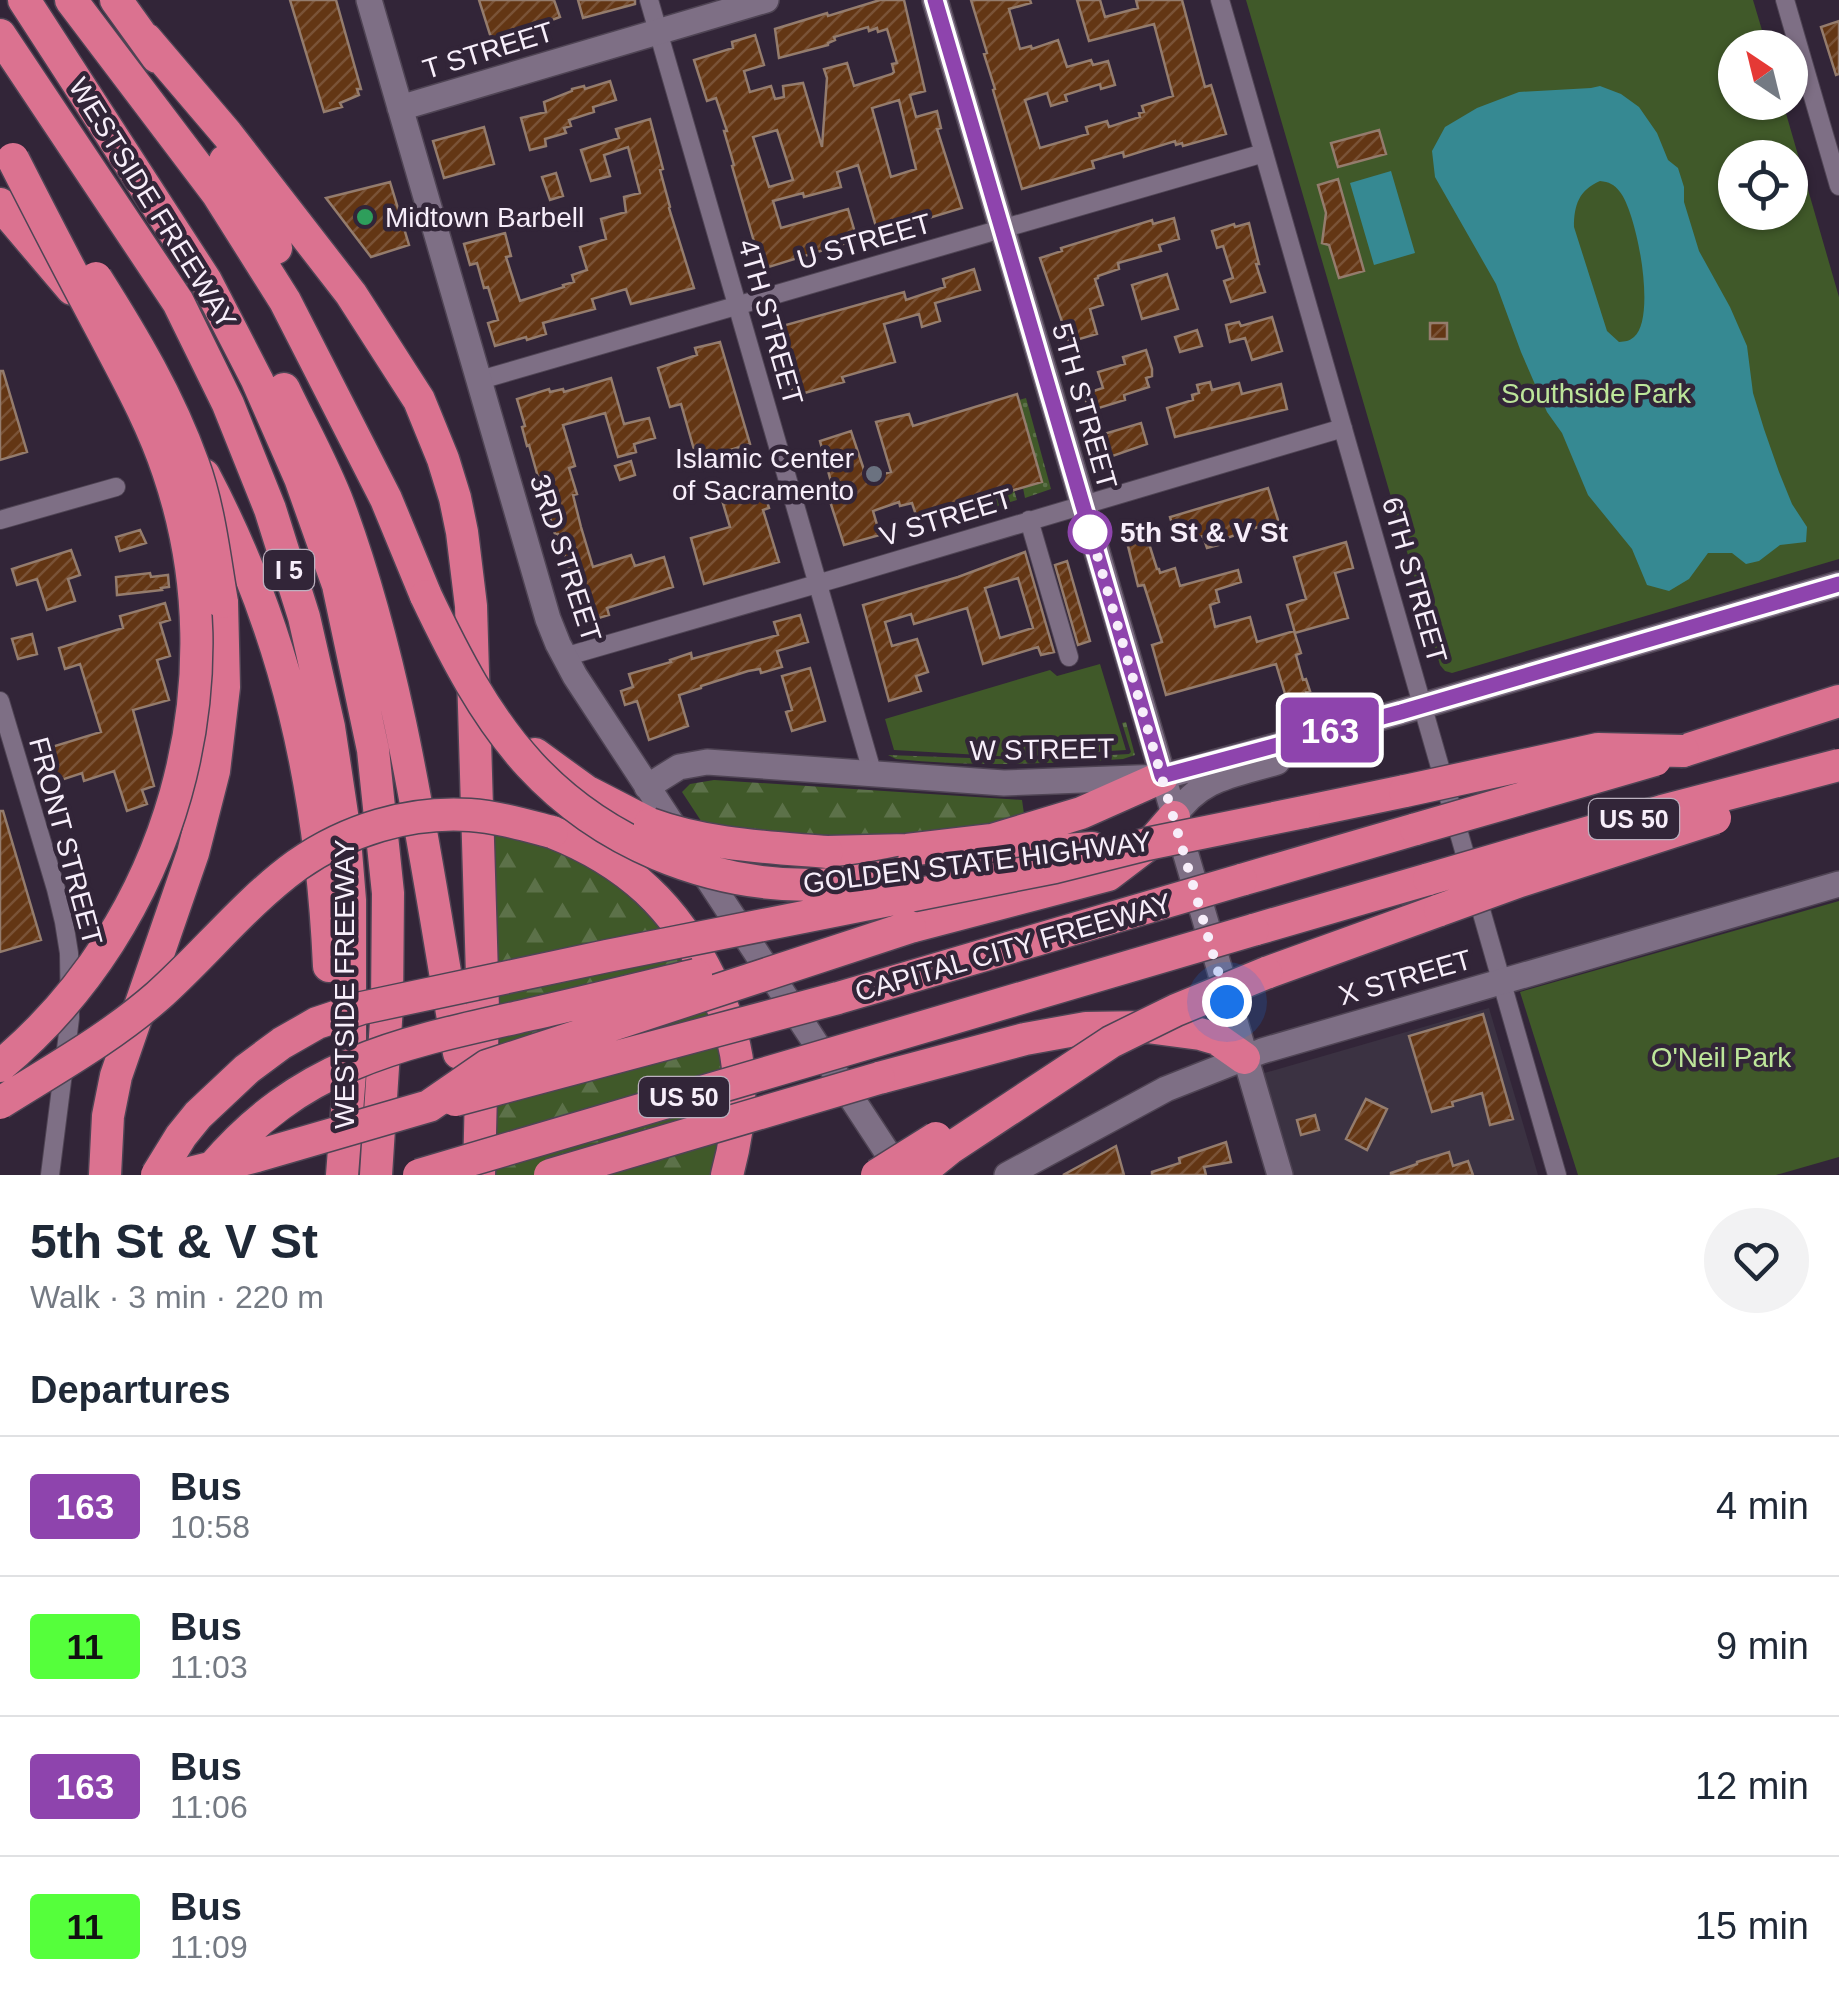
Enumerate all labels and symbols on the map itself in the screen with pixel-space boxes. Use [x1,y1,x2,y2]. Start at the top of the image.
street label: T STREET [419,16,557,85]
north arrow [1718,30,1808,120]
street label: WESTSIDE FREEWAY [63,72,243,334]
place label: Midtown Barbell [385,202,584,233]
marker: Midtown Barbell [354,206,376,228]
street label: U STREET [793,207,935,275]
street label: 4TH STREET [732,236,809,409]
street label: 5TH STREET [1046,320,1123,493]
park label: Southside Park [1501,378,1692,409]
place label: Islamic Center of Sacramento [672,443,854,506]
marker: Islamic Center of Sacramento [863,463,885,485]
street label: 3RD STREET [524,471,607,646]
street label: V STREET [876,483,1016,552]
street label: 6TH STREET [1376,494,1453,667]
marker: 5th St & V St [1069,511,1111,553]
place label: 5th St & V St [1120,517,1288,548]
road number: I 5 [264,550,314,590]
line badge: 163 [1272,698,1388,762]
street label: W STREET [969,733,1115,766]
street label: FRONT STREET [23,734,108,949]
road number: US 50 [1589,799,1679,839]
street label: GOLDEN STATE HIGHWAY [801,826,1153,899]
street label: WESTSIDE FREEWAY [329,839,360,1129]
street label: CAPITAL CITY FREEWAY [851,887,1175,1008]
street label: X STREET [1335,944,1475,1011]
your location [1202,977,1252,1027]
park label: O'Neil Park [1651,1042,1792,1073]
road number: US 50 [639,1077,729,1117]

